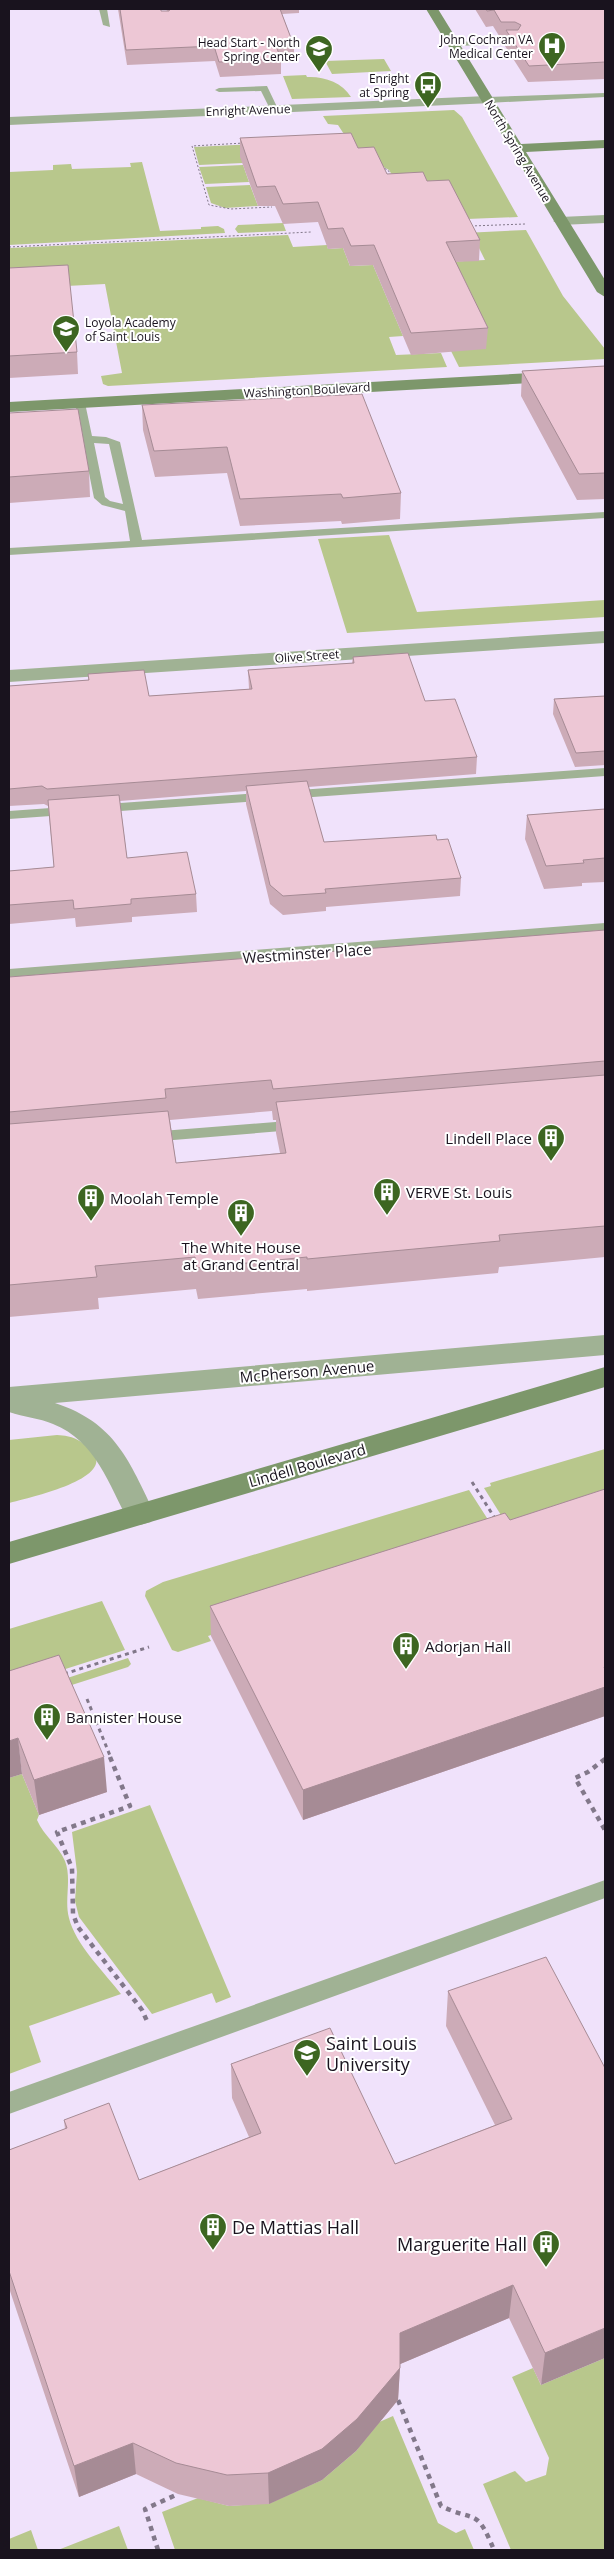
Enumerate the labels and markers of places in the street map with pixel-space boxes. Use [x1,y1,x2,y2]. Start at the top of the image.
place label: John Cochran VA Medical Center [439,31,533,62]
hospital icon: John Cochran VA Medical Center [537,31,567,70]
place label: Head Start - North Spring Center [198,34,300,65]
school or university icon: Head Start - North Spring Center [304,34,334,73]
place label: Enright at Spring [359,70,409,101]
bus stop icon: Enright at Spring [413,70,443,109]
school or university icon: Loyola Academy of Saint Louis [51,314,81,353]
place label: Loyola Academy of Saint Louis [85,314,177,345]
building icon: Lindell Place [536,1123,566,1162]
place label: Lindell Place [445,1128,532,1148]
building icon: VERVE St. Louis [372,1177,402,1216]
place label: VERVE St. Louis [406,1182,512,1202]
building icon: Moolah Temple [76,1183,106,1222]
place label: Moolah Temple [110,1188,219,1208]
building icon: The White House at Grand Central [226,1198,256,1237]
place label: The White House at Grand Central [181,1237,301,1274]
building icon: Adorjan Hall [391,1631,421,1670]
place label: Adorjan Hall [425,1636,511,1656]
building icon: Bannister House [32,1702,62,1741]
place label: Bannister House [66,1707,182,1727]
place label: Saint Louis University [326,2031,417,2076]
school or university icon: Saint Louis University [292,2038,322,2077]
building icon: De Mattias Hall [198,2212,228,2251]
place label: De Mattias Hall [232,2215,359,2239]
building icon: Marguerite Hall [531,2229,561,2268]
place label: Marguerite Hall [397,2232,527,2256]

